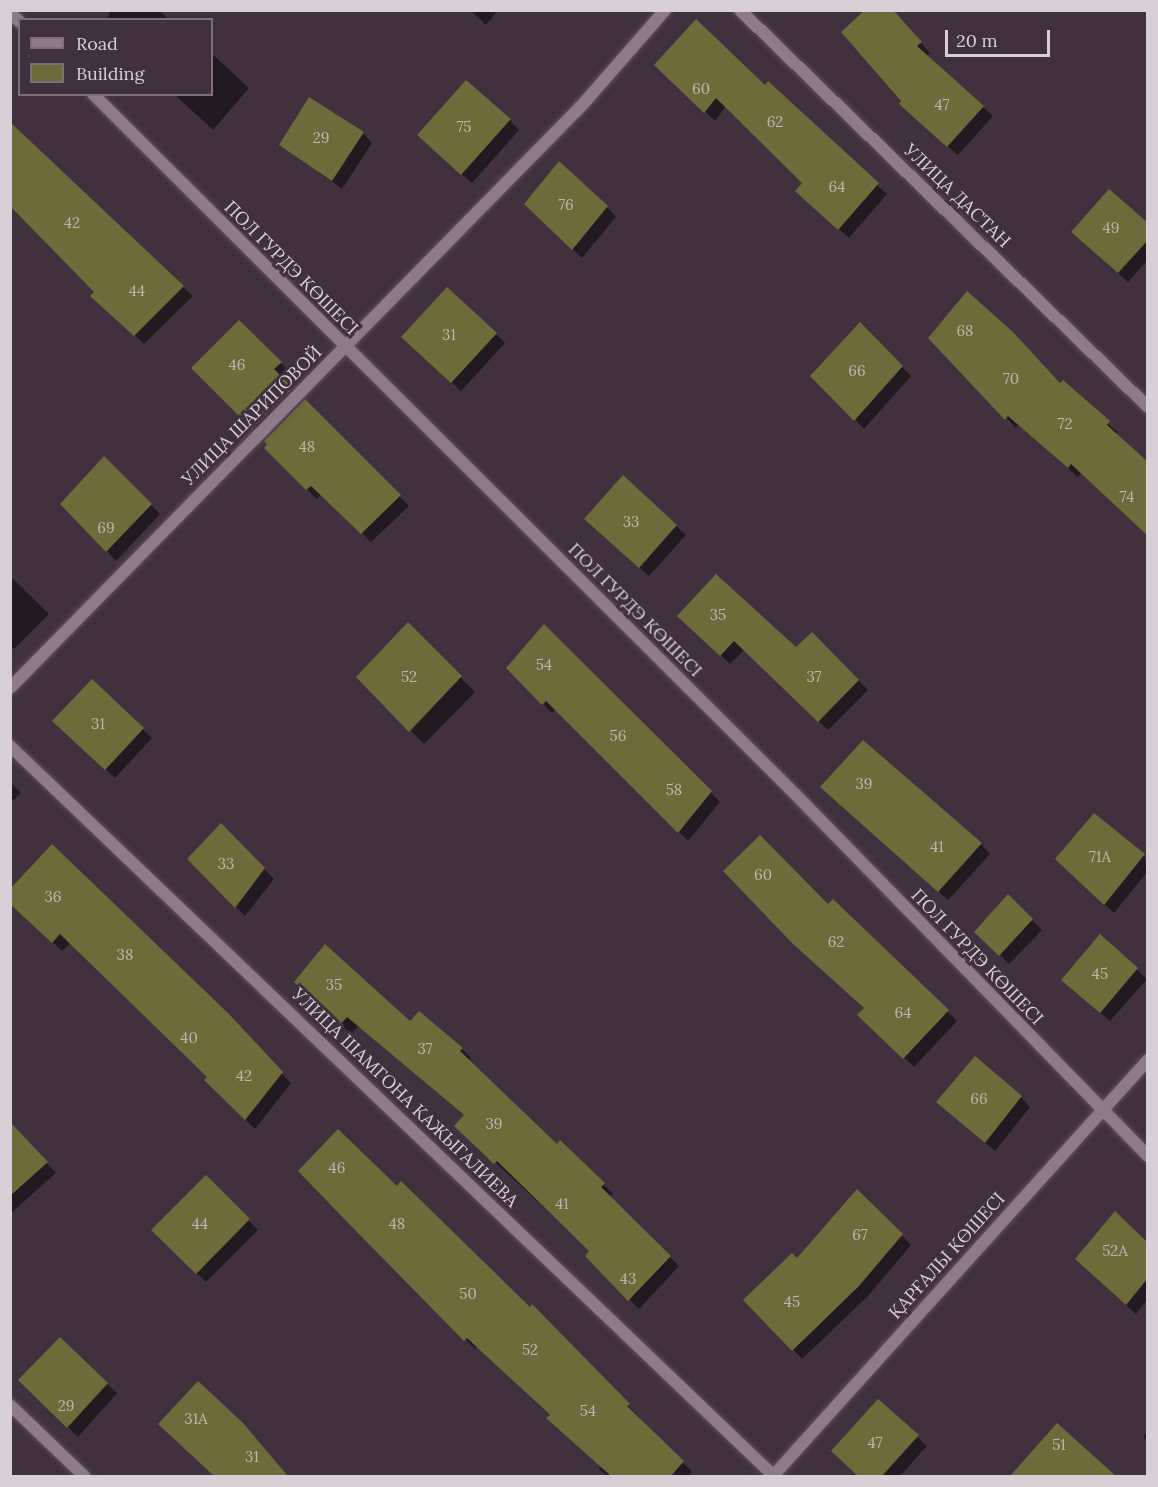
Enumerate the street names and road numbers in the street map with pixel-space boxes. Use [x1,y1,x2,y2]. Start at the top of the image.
street label: УЛИЦА ДАСТАН [899,140,1015,252]
street label: ПОЛ ГУРДЭ КӨШЕСІ [220,197,362,339]
street label: УЛИЦА ШАРИПОВОЙ [178,342,326,490]
street label: ПОЛ ГУРДЭ КӨШЕСІ [564,539,706,681]
street label: ПОЛ ГУРДЭ КӨШЕСІ [907,885,1047,1029]
street label: УЛИЦА ШАМГОНА КАЖЫГАЛИЕВА [287,984,523,1212]
street label: ҚАРҒАЛЫ КӨШЕСІ [884,1188,1010,1324]

